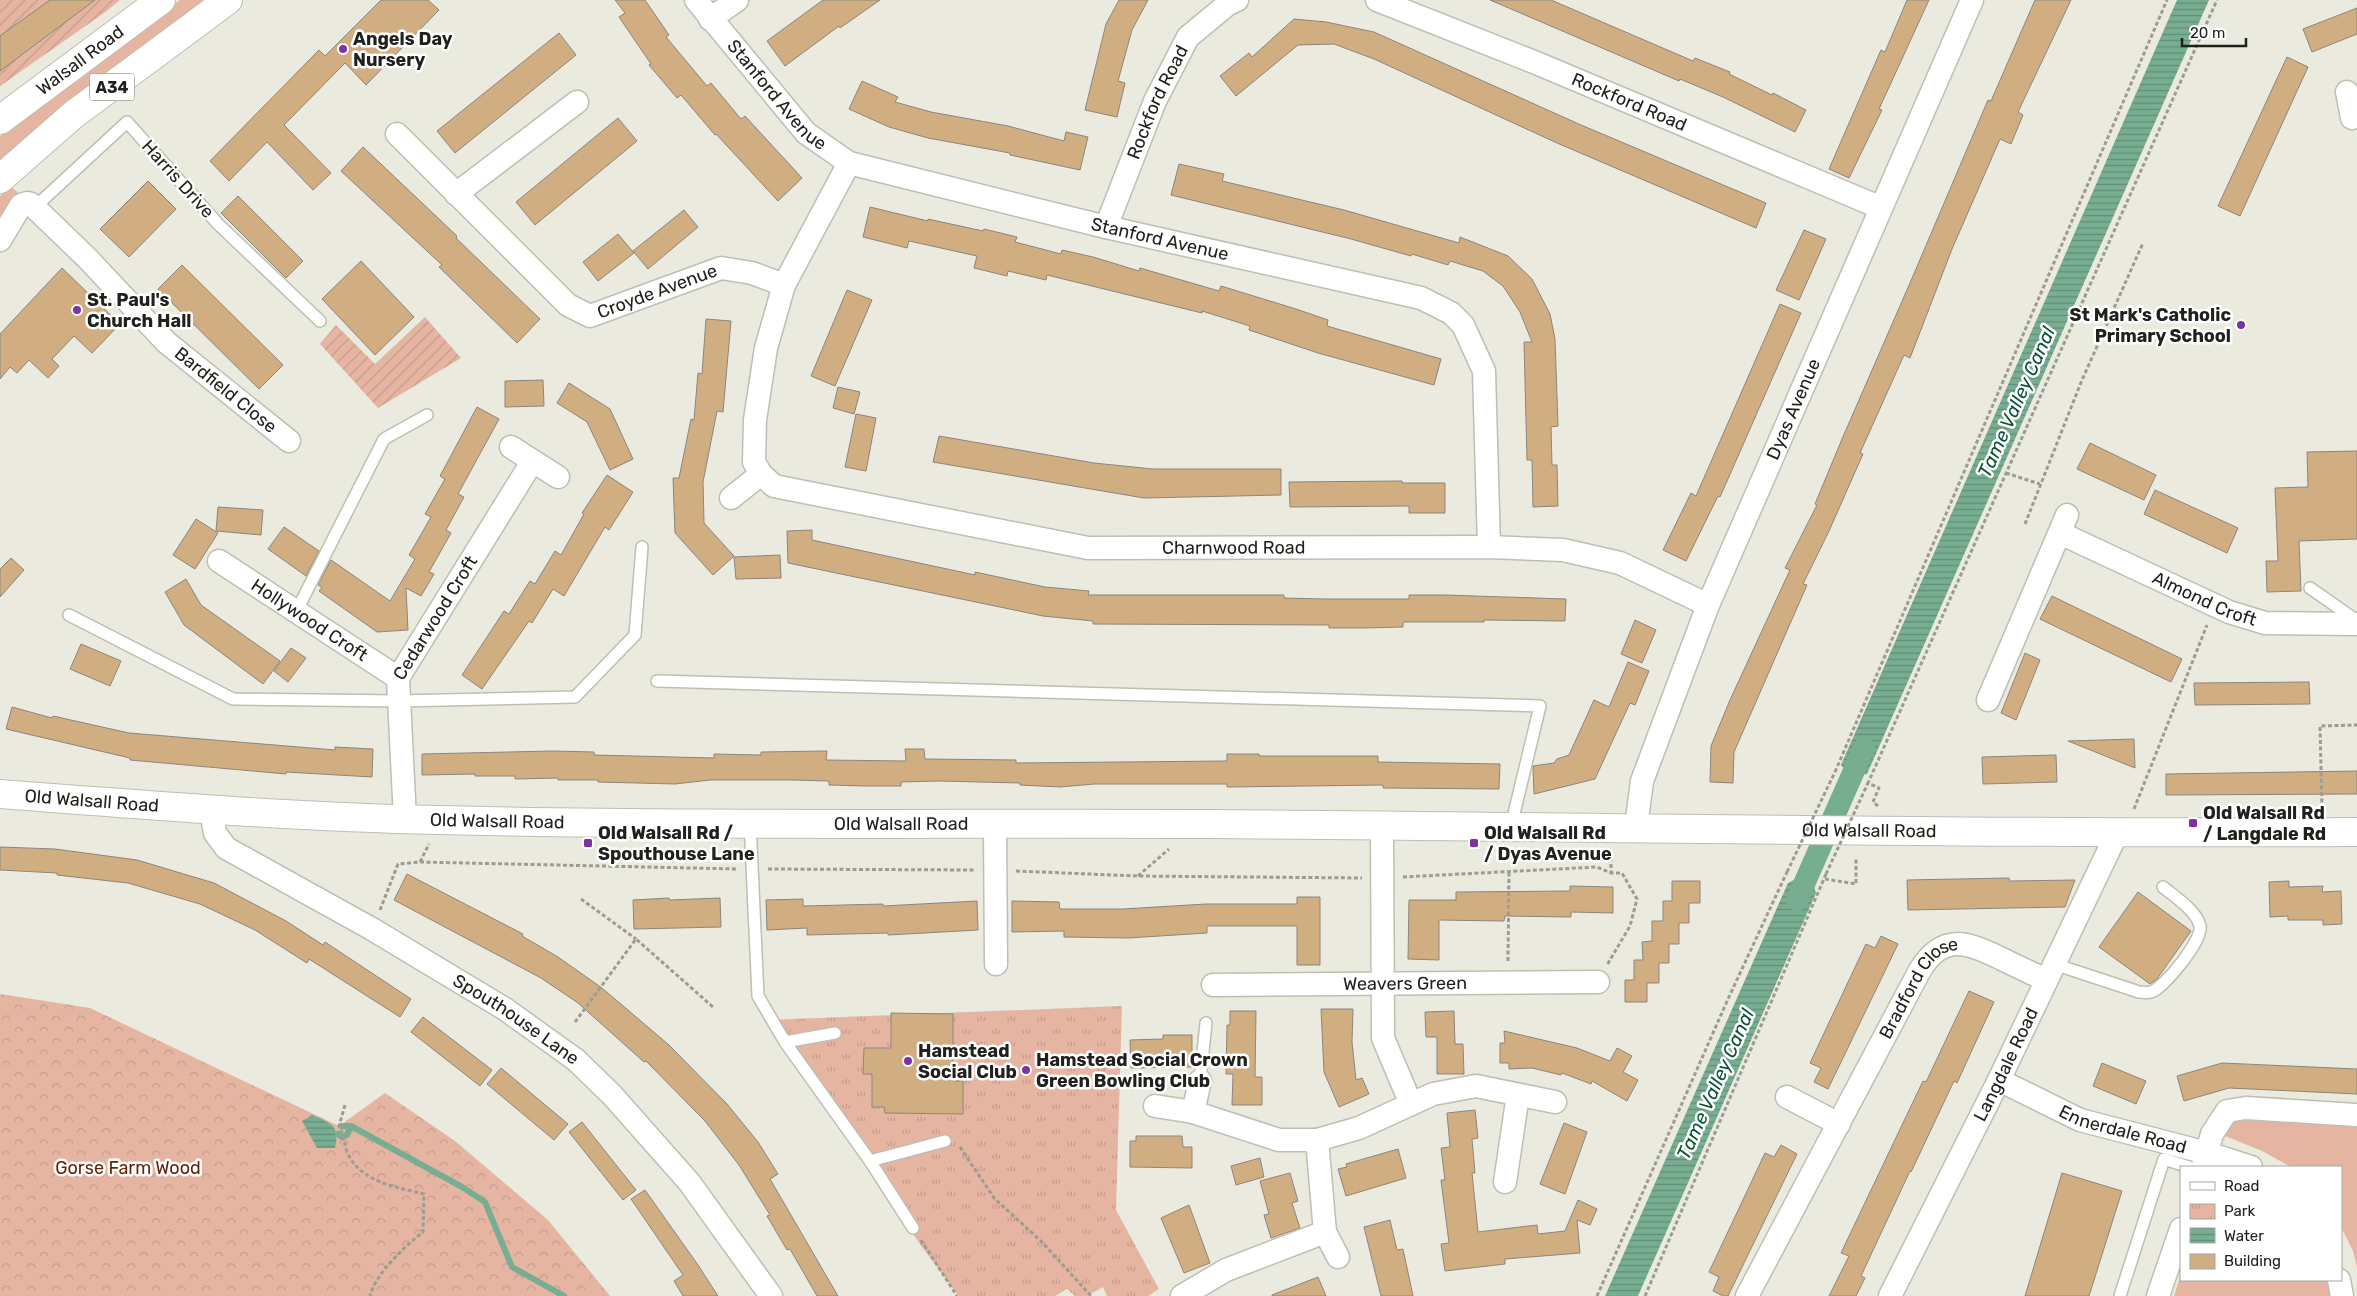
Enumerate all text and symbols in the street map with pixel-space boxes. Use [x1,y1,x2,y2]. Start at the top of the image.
scale bar [2182,15,2246,47]
street label: Walsall Road [32,21,128,100]
text: 20 m [2190,24,2225,42]
place label: Angels Day Nursery [353,28,453,71]
street label: Stanford Avenue [722,35,831,155]
street label: Rockford Road [1122,42,1193,162]
marker: Angels Day Nursery [337,43,349,55]
street label: Rockford Road [1568,68,1690,136]
road number: A34 [90,74,134,100]
street label: Harris Drive [137,135,219,223]
street label: Stanford Avenue [1089,213,1231,265]
street label: Croyde Avenue [594,259,720,323]
place label: St. Paul's Church Hall [87,289,191,332]
marker: St. Paul's Church Hall [71,304,83,316]
place label: St Mark's Catholic Primary School [2070,304,2231,347]
marker: St Mark's Catholic Primary School [2235,319,2247,331]
water label: Tame Valley Canal [1973,323,2060,481]
street label: Bardfield Close [170,342,281,438]
street label: Dyas Avenue [1762,355,1825,463]
street label: Charnwood Road [1162,536,1305,559]
street label: Cedarwood Croft [388,551,482,684]
street label: Almond Croft [2149,567,2259,631]
street label: Hollywood Croft [247,574,372,666]
street label: Old Walsall Road [24,785,160,817]
place label: Old Walsall Rd / Langdale Rd [2203,802,2326,845]
street label: Old Walsall Road [430,809,565,833]
street label: Old Walsall Road [834,813,968,835]
marker: Old Walsall Rd / Langdale Rd [2187,817,2199,829]
street label: Old Walsall Road [1802,819,1937,842]
place label: Old Walsall Rd / Spouthouse Lane [598,822,755,865]
place label: Old Walsall Rd / Dyas Avenue [1484,822,1612,865]
marker: Old Walsall Rd / Spouthouse Lane [582,837,594,849]
marker: Old Walsall Rd / Dyas Avenue [1468,837,1480,849]
street label: Bradford Close [1875,933,1959,1042]
street label: Spouthouse Lane [449,969,583,1070]
street label: Weavers Green [1343,972,1467,995]
street label: Langdale Road [1969,1004,2043,1125]
water label: Tame Valley Canal [1672,1005,1759,1163]
place label: Hamstead Social Club [918,1040,1017,1083]
place label: Hamstead Social Crown Green Bowling Club [1036,1049,1248,1092]
marker: Hamstead Social Club [902,1055,914,1067]
marker: Hamstead Social Crown Green Bowling Club [1020,1064,1032,1076]
street label: Ennerdale Road [2055,1100,2189,1158]
park label: Gorse Farm Wood [55,1157,201,1179]
legend [2180,1166,2342,1281]
text: Road [2224,1177,2260,1195]
text: Park [2224,1202,2255,1220]
text: Water [2224,1227,2264,1245]
text: Building [2224,1252,2281,1270]

